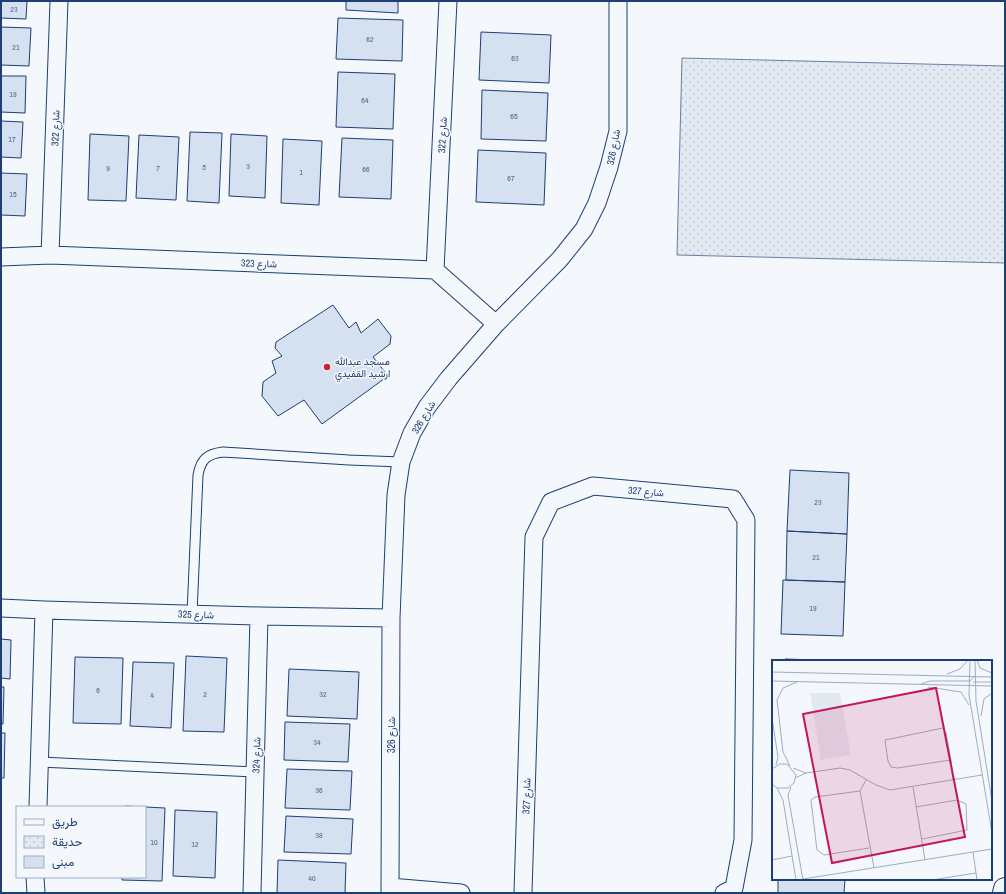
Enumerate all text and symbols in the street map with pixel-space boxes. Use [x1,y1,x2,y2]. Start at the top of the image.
house number: 23 [10,4,18,14]
house number: 62 [366,34,374,44]
house number: 21 [12,42,20,52]
house number: 63 [511,53,519,63]
house number: 19 [9,89,17,99]
house number: 64 [361,95,369,105]
street label: شارع 322 [48,110,63,146]
house number: 65 [510,111,518,121]
street label: شارع 322 [435,117,450,153]
street label: شارع 326 [604,128,623,166]
house number: 17 [8,134,16,144]
house number: 3 [246,161,250,171]
house number: 5 [202,162,206,172]
house number: 9 [106,163,110,173]
house number: 7 [156,163,160,173]
house number: 66 [362,164,370,174]
house number: 1 [299,167,303,177]
house number: 67 [507,173,515,183]
house number: 15 [9,189,17,199]
street label: شارع 323 [241,256,277,271]
place label: مسجد عبدالله ارشيد القفيدي [335,355,390,382]
marker: مسجد عبدالله ارشيد القفيدي [322,362,332,372]
street label: شارع 326 [409,398,438,436]
street label: شارع 327 [627,483,665,500]
house number: 23 [814,497,822,507]
house number: 21 [812,552,820,562]
house number: 19 [809,603,817,613]
street label: شارع 325 [178,607,214,622]
inset map [772,660,992,880]
house number: 6 [96,685,100,695]
house number: 2 [203,689,207,699]
house number: 32 [319,689,327,699]
house number: 4 [150,690,154,700]
street label: شارع 326 [385,717,398,753]
street label: شارع 324 [249,737,264,773]
house number: 34 [313,737,321,747]
street label: شارع 327 [519,778,534,814]
house number: 36 [315,785,323,795]
legend [16,806,146,878]
text: طريق [52,814,78,830]
house number: 38 [315,830,323,840]
text: حديقة [52,834,82,850]
house number: 10 [150,837,158,847]
house number: 12 [191,839,199,849]
text: مبنى [52,854,74,870]
house number: 40 [308,873,316,883]

